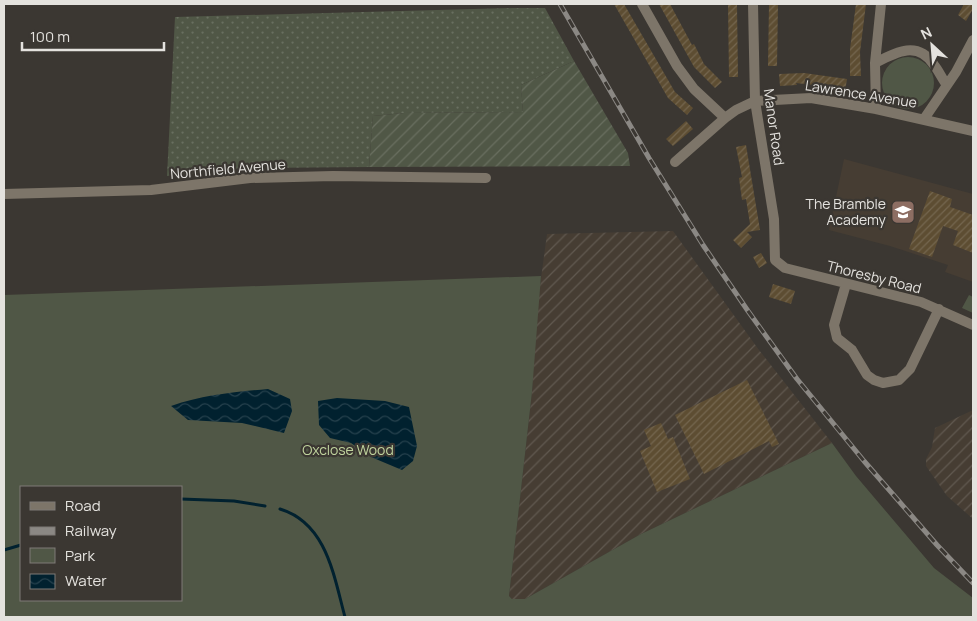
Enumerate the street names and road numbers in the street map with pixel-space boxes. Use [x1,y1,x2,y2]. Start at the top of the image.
street label: Lawrence Avenue [804,75,918,112]
street label: Manor Road [760,87,789,166]
street label: Northfield Avenue [169,154,286,183]
street label: Thoresby Road [825,256,923,297]

